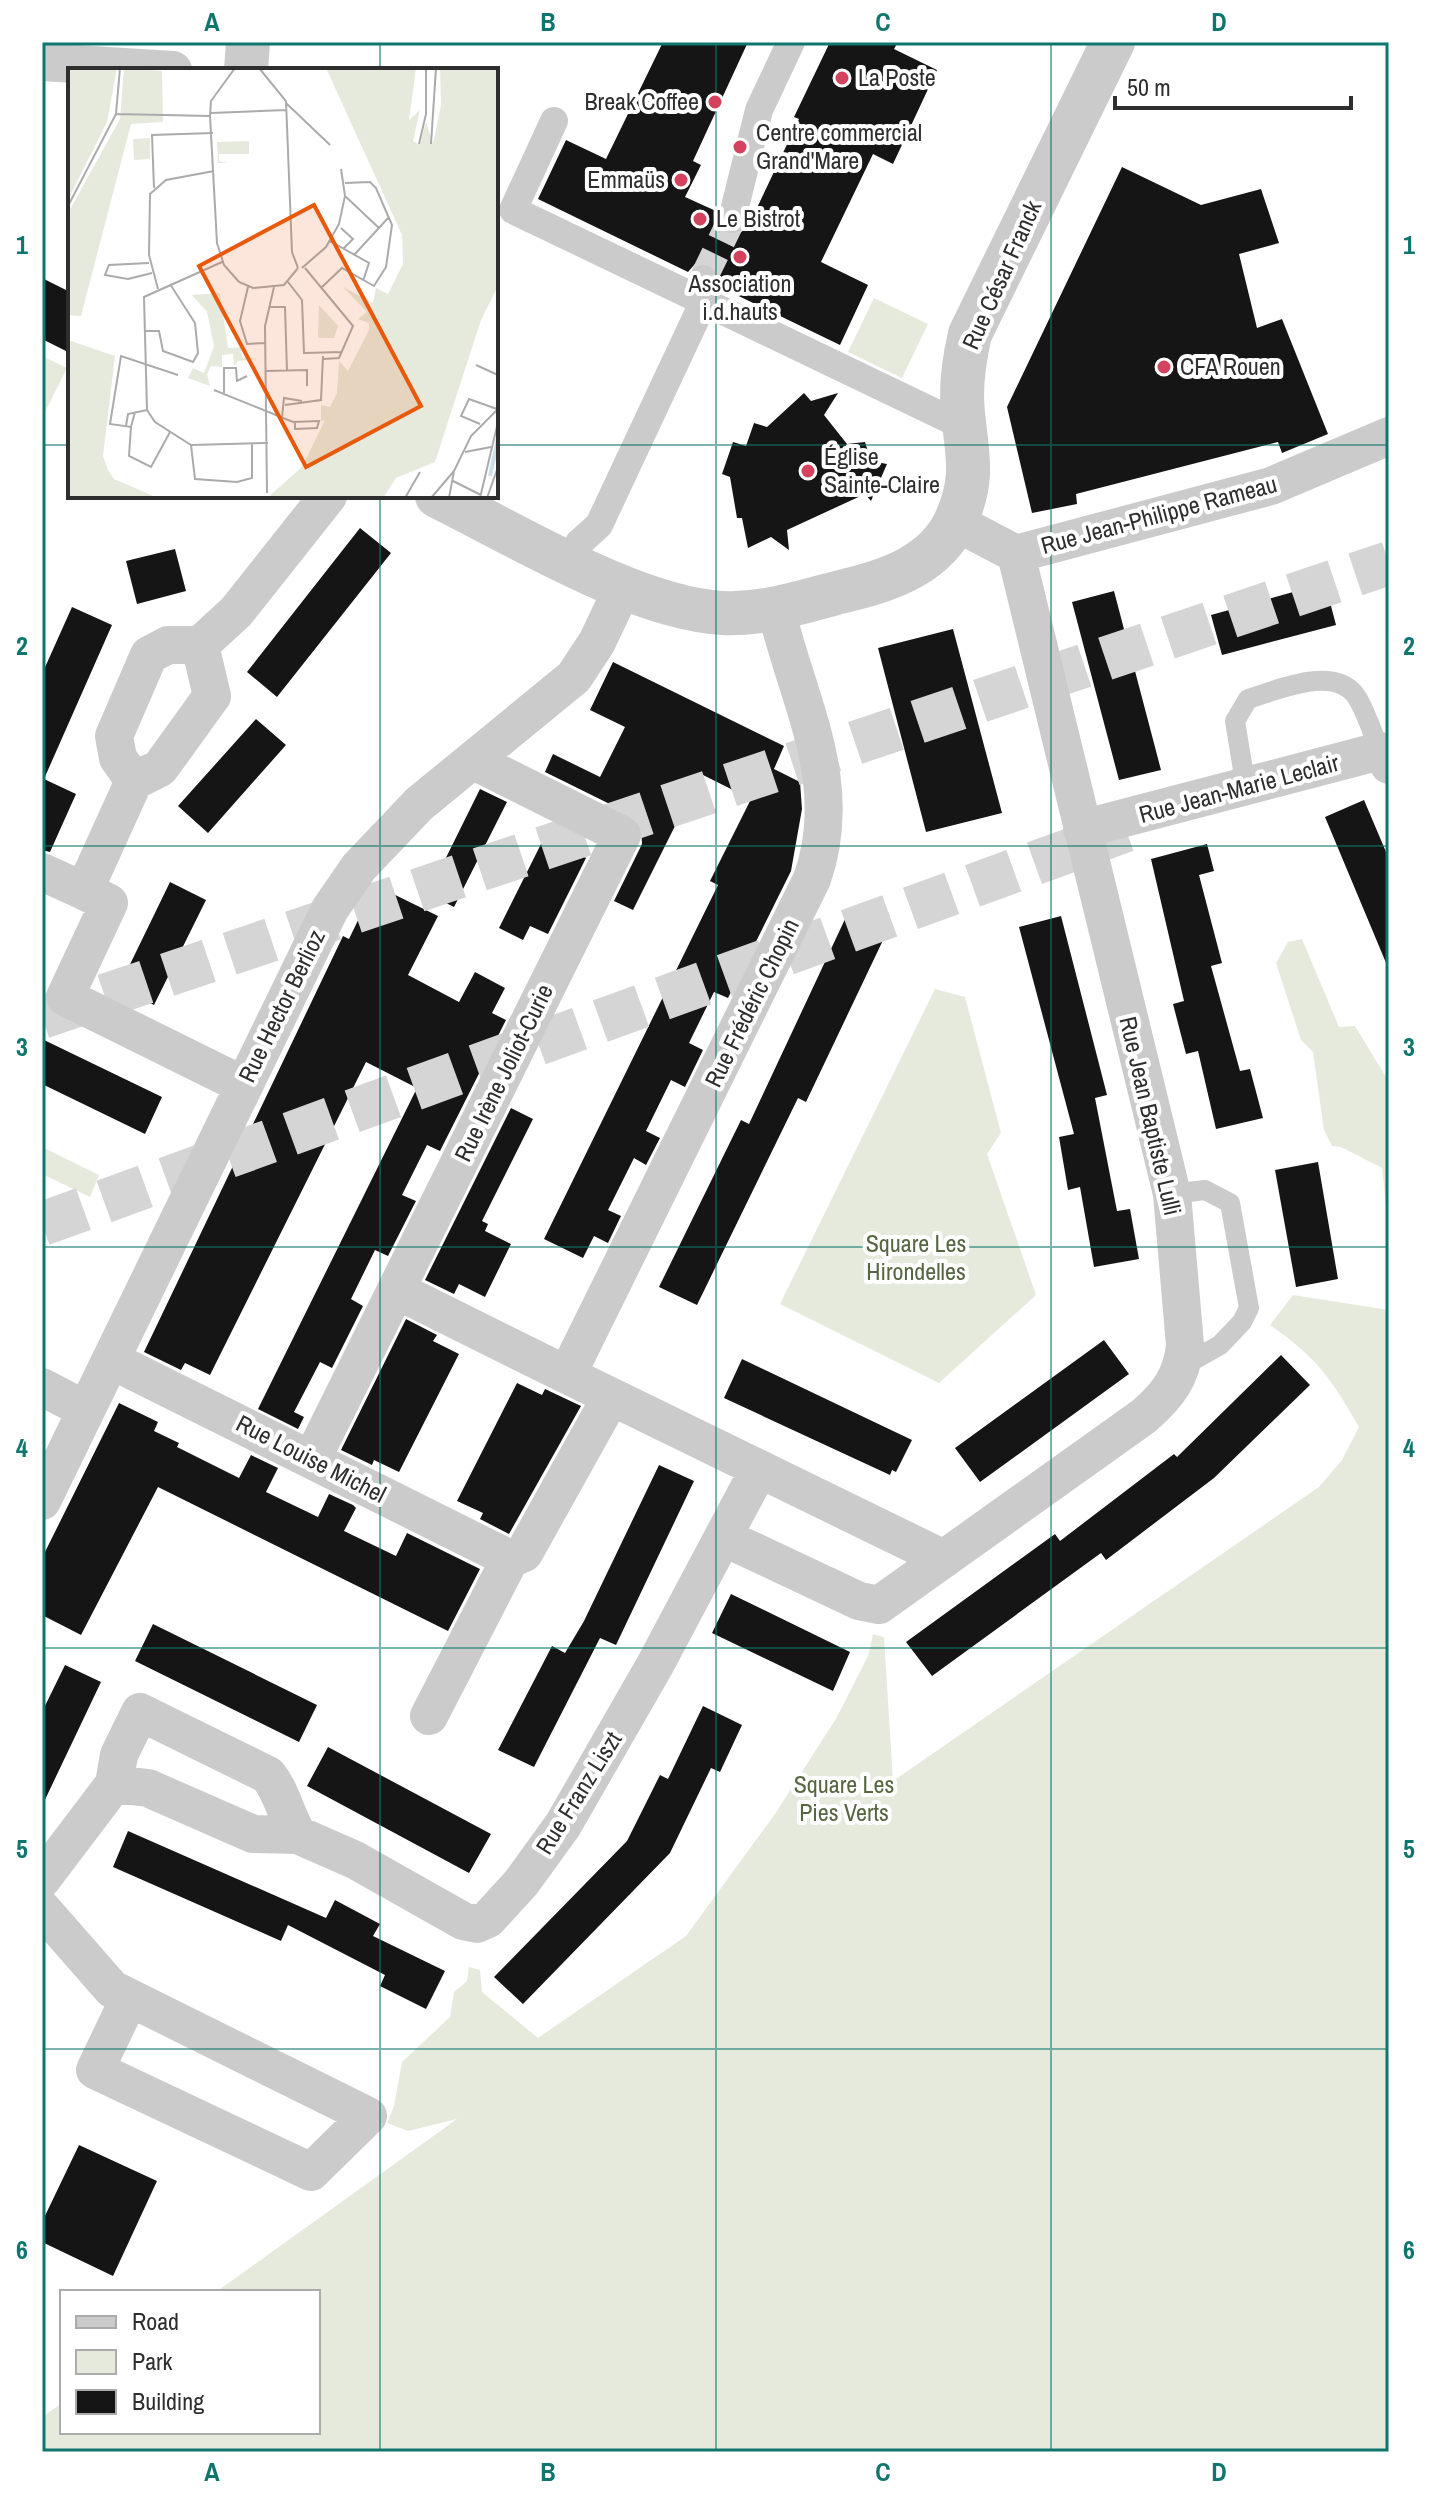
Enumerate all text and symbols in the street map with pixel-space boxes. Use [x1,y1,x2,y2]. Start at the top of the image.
text: A [204,4,220,39]
text: B [540,4,556,39]
text: C [875,4,891,39]
text: D [1211,4,1227,39]
scale bar [1115,60,1351,110]
place label: La Poste [858,61,936,93]
inset map [68,68,498,498]
marker: La Poste [833,69,851,87]
text: 50 m [1127,71,1171,103]
place label: Break Coffee [584,85,699,117]
marker: Break Coffee [706,93,724,111]
place label: Centre commercial Grand'Mare [756,116,922,176]
marker: Centre commercial Grand'Mare [731,138,749,156]
place label: Emmaüs [587,163,665,195]
marker: Emmaüs [672,171,690,189]
street label: Rue César Franck [954,195,1048,354]
place label: Le Bistrot [716,202,801,234]
marker: Le Bistrot [691,210,709,228]
text: 1 [16,227,28,262]
text: 1 [1403,227,1415,262]
marker: Association i.d.hauts [731,248,749,266]
place label: Association i.d.hauts [688,267,791,327]
place label: CFA Rouen [1180,350,1281,382]
marker: CFA Rouen [1155,358,1173,376]
place label: Église Sainte-Claire [824,440,940,500]
marker: Église Sainte-Claire [799,462,817,480]
street label: Rue Jean-Philippe Rameau [1037,467,1280,561]
text: 2 [16,628,28,663]
text: 2 [1403,628,1415,663]
street label: Rue Jean-Marie Leclair [1135,746,1343,830]
street label: Rue Frédéric Chopin [696,913,806,1092]
street label: Rue Hector Berlioz [230,924,332,1087]
street label: Rue Irène Joliot-Curie [446,979,560,1167]
street label: Rue Jean Baptiste Lulli [1112,1013,1189,1219]
text: 3 [16,1029,28,1064]
text: 3 [1403,1029,1415,1064]
park label: Square Les Hirondelles [866,1227,966,1287]
street label: Rue Louise Michel [231,1407,392,1510]
text: 4 [16,1430,28,1465]
text: 4 [1403,1430,1415,1465]
street label: Rue Franz Liszt [528,1725,629,1860]
park label: Square Les Pies Verts [794,1768,894,1828]
text: 5 [16,1831,28,1866]
text: 5 [1403,1831,1415,1866]
text: 6 [16,2232,28,2267]
text: 6 [1403,2232,1415,2267]
legend [60,2290,320,2434]
text: Road [132,2305,179,2337]
text: Park [132,2345,173,2377]
text: Building [132,2385,204,2417]
text: A [204,2454,220,2489]
text: B [540,2454,556,2489]
text: C [875,2454,891,2489]
text: D [1211,2454,1227,2489]

